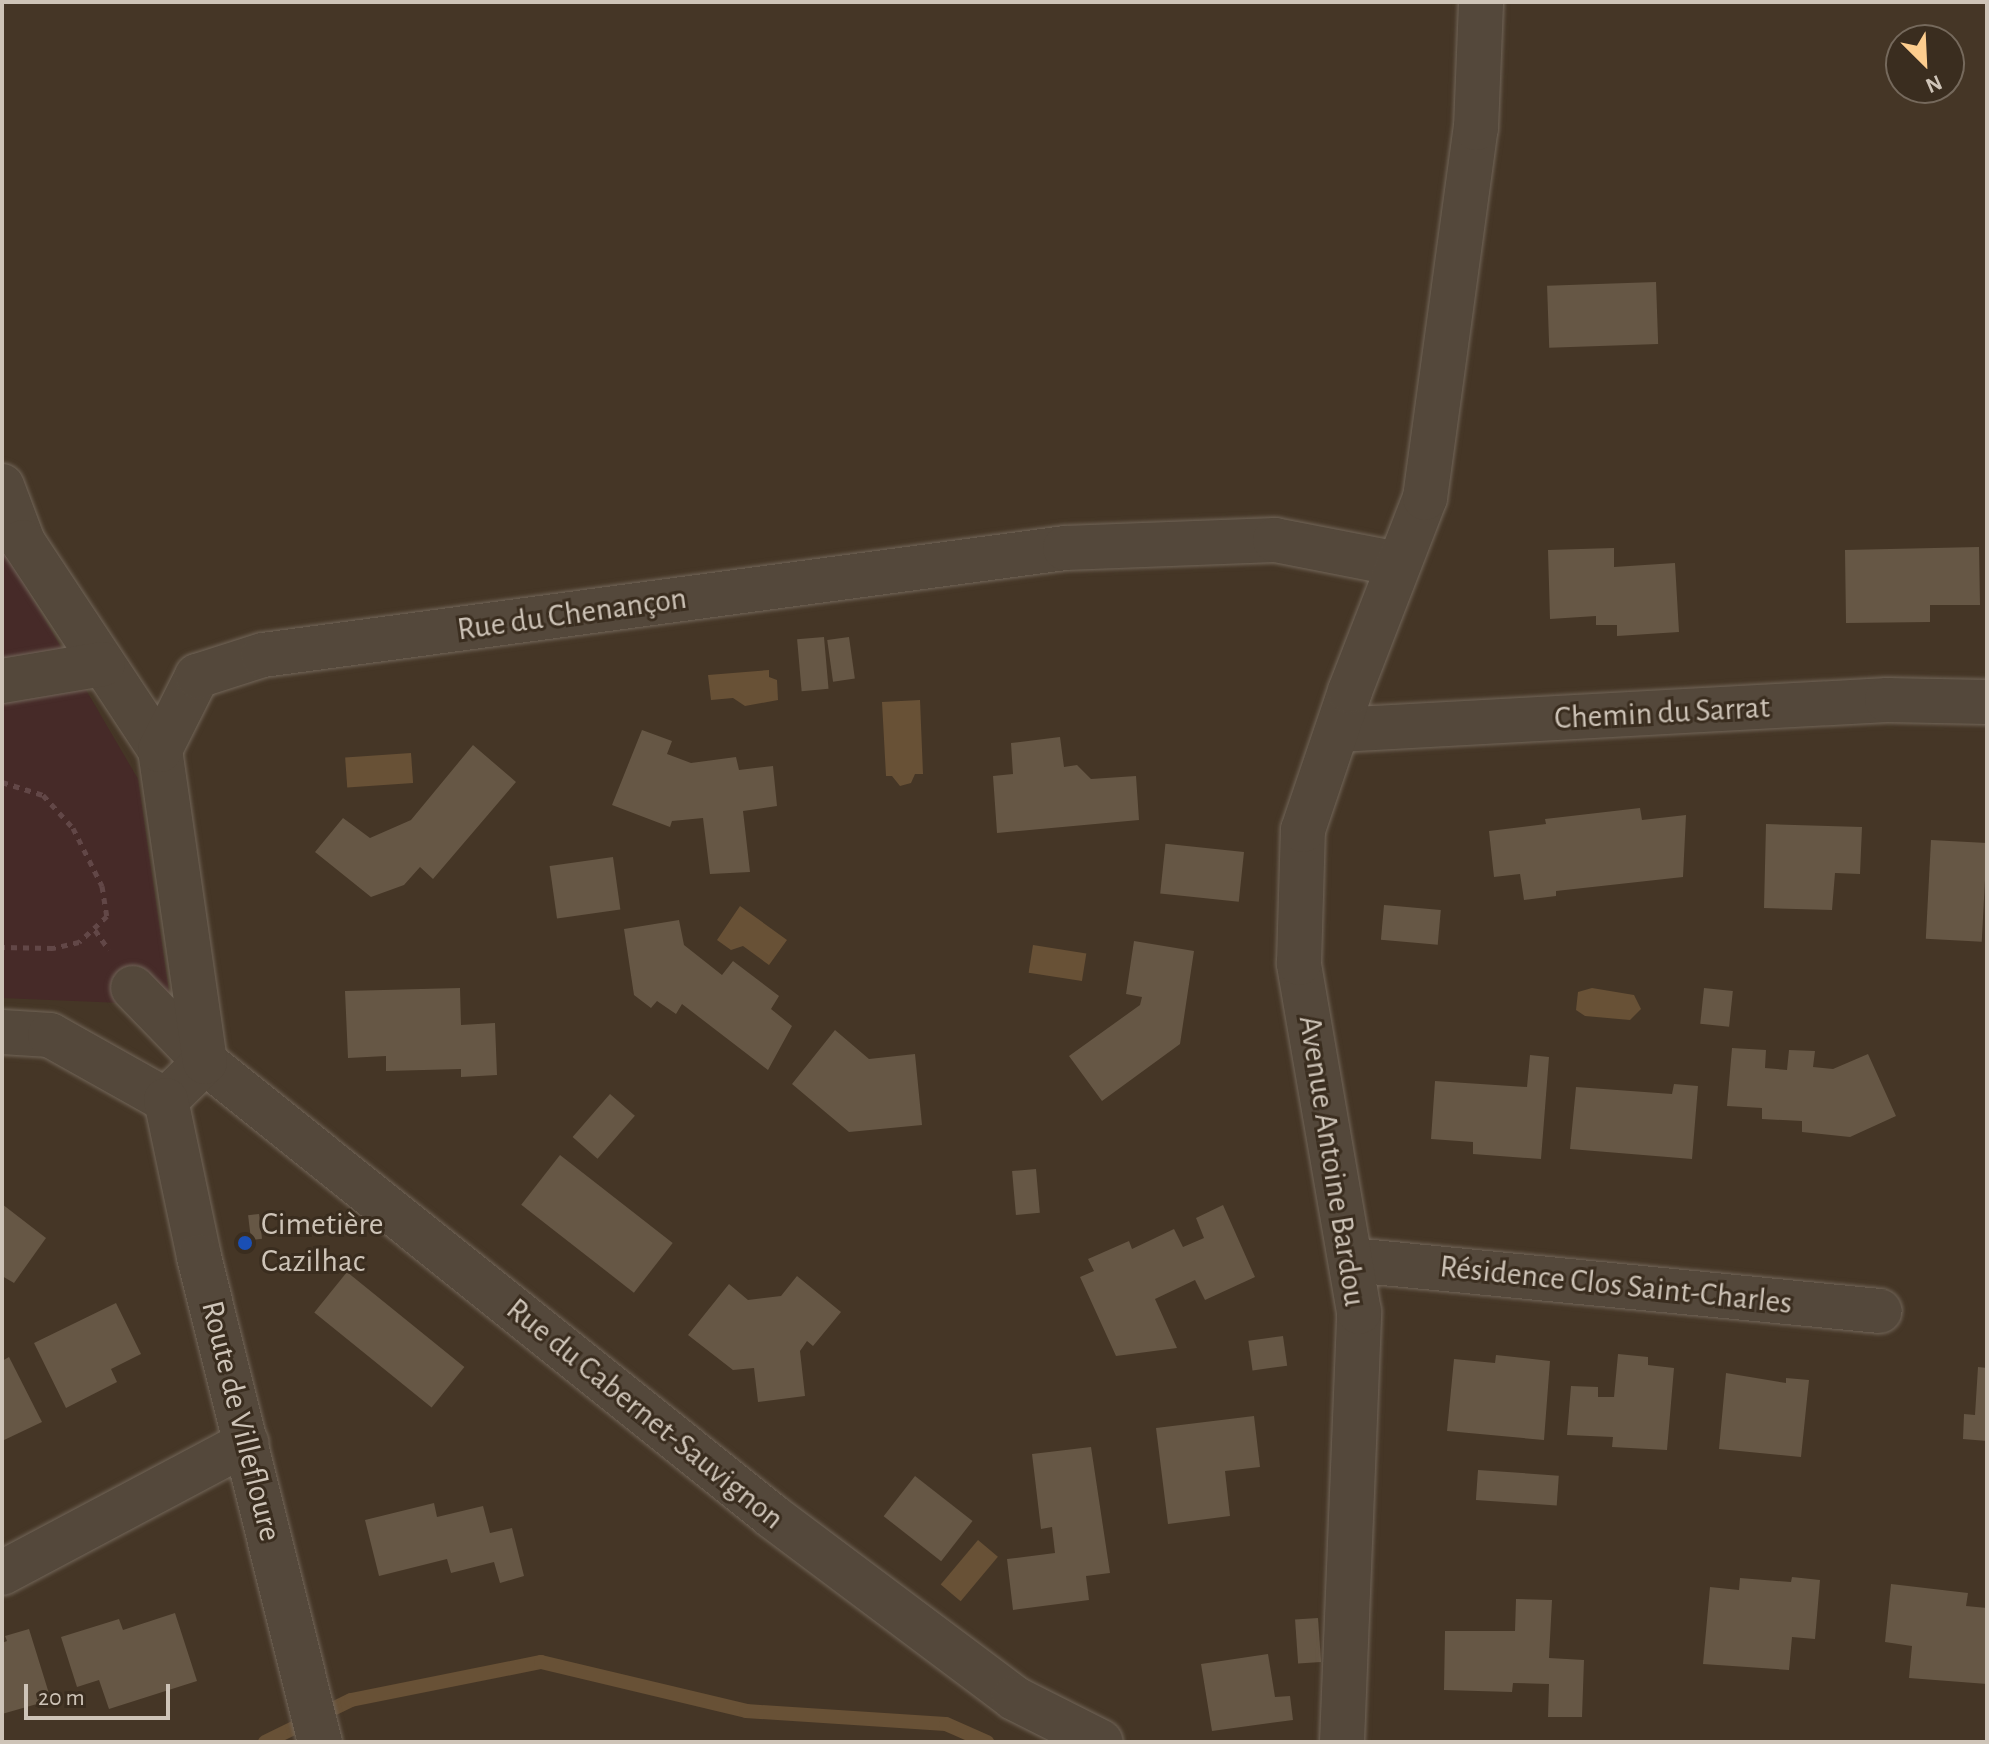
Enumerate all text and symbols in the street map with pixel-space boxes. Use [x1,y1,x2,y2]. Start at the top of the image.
north arrow [1885,24,1965,104]
text: N [1922,71,1945,97]
street label: Rue du Chenançon [455,579,689,649]
street label: Chemin du Sarrat [1553,688,1771,738]
street label: Avenue Antoine Bardou [1290,1013,1374,1309]
place label: Cimetière Cazilhac [261,1206,383,1281]
marker: Cimetière Cazilhac [236,1234,254,1252]
street label: Résidence Clos Saint-Charles [1438,1247,1794,1323]
street label: Rue du Cabernet-Sauvignon [499,1290,791,1538]
street label: Route de Villefloure [193,1297,289,1545]
scale bar [28,1668,174,1718]
text: 20 m [38,1686,85,1710]

